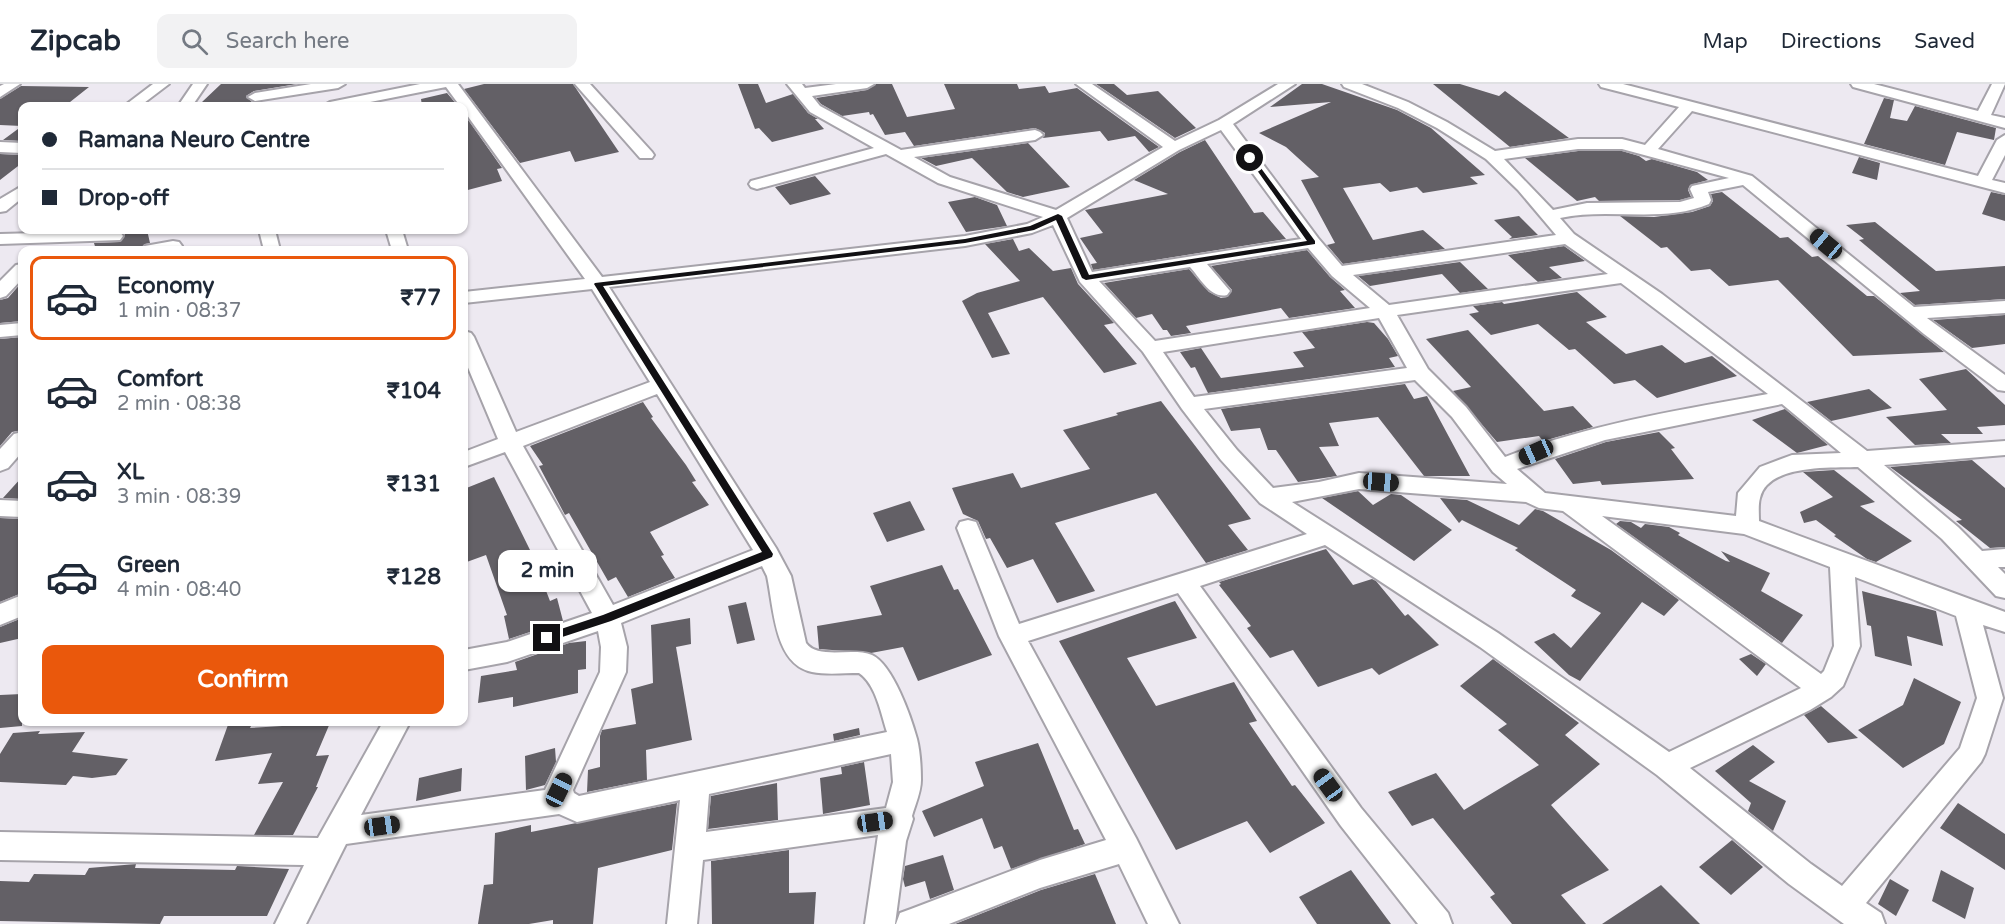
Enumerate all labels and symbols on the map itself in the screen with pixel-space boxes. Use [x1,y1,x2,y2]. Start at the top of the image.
route start [1236,144,1263,171]
car [1806,226,1846,262]
car [1516,436,1556,468]
car [1362,472,1400,492]
callout: 2 min [498,551,596,593]
route end [533,624,560,651]
car [1310,765,1346,805]
car [543,770,575,810]
car [856,811,894,833]
car [363,815,401,837]

